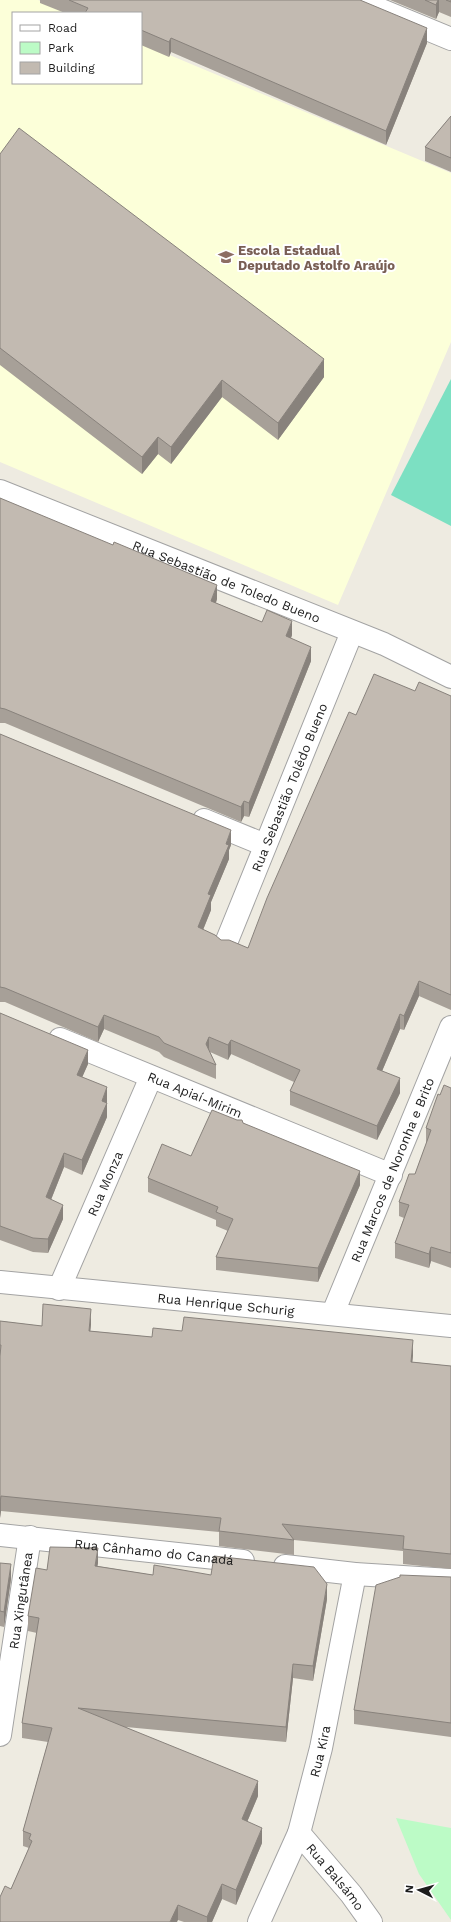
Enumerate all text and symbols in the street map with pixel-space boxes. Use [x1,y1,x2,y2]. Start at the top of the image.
legend [12,12,142,84]
text: Road [48,21,77,35]
text: Park [48,41,74,55]
text: Building [48,61,95,75]
place label: Escola Estadual Deputado Astolfo Araújo [238,243,395,273]
school or university icon: Escola Estadual Deputado Astolfo Araújo [217,248,235,266]
street label: Rua Sebastião de Toledo Bueno [131,538,323,626]
street label: Rua Sebastião Tolêdo Bueno [249,701,330,874]
street label: Rua Apiaí-Mirim [145,1069,244,1121]
street label: Rua Marcos de Noronha e Brito [348,1075,437,1264]
street label: Rua Monza [85,1148,126,1218]
street label: Rua Henrique Schurig [157,1290,295,1319]
street label: Rua Cânhamo do Canadá [74,1536,235,1568]
street label: Rua Xingutânea [6,1550,36,1650]
street label: Rua Kira [307,1724,333,1779]
street label: Rua Balsámo [303,1841,367,1913]
north arrow [399,1870,439,1910]
text: N [403,1884,416,1894]

